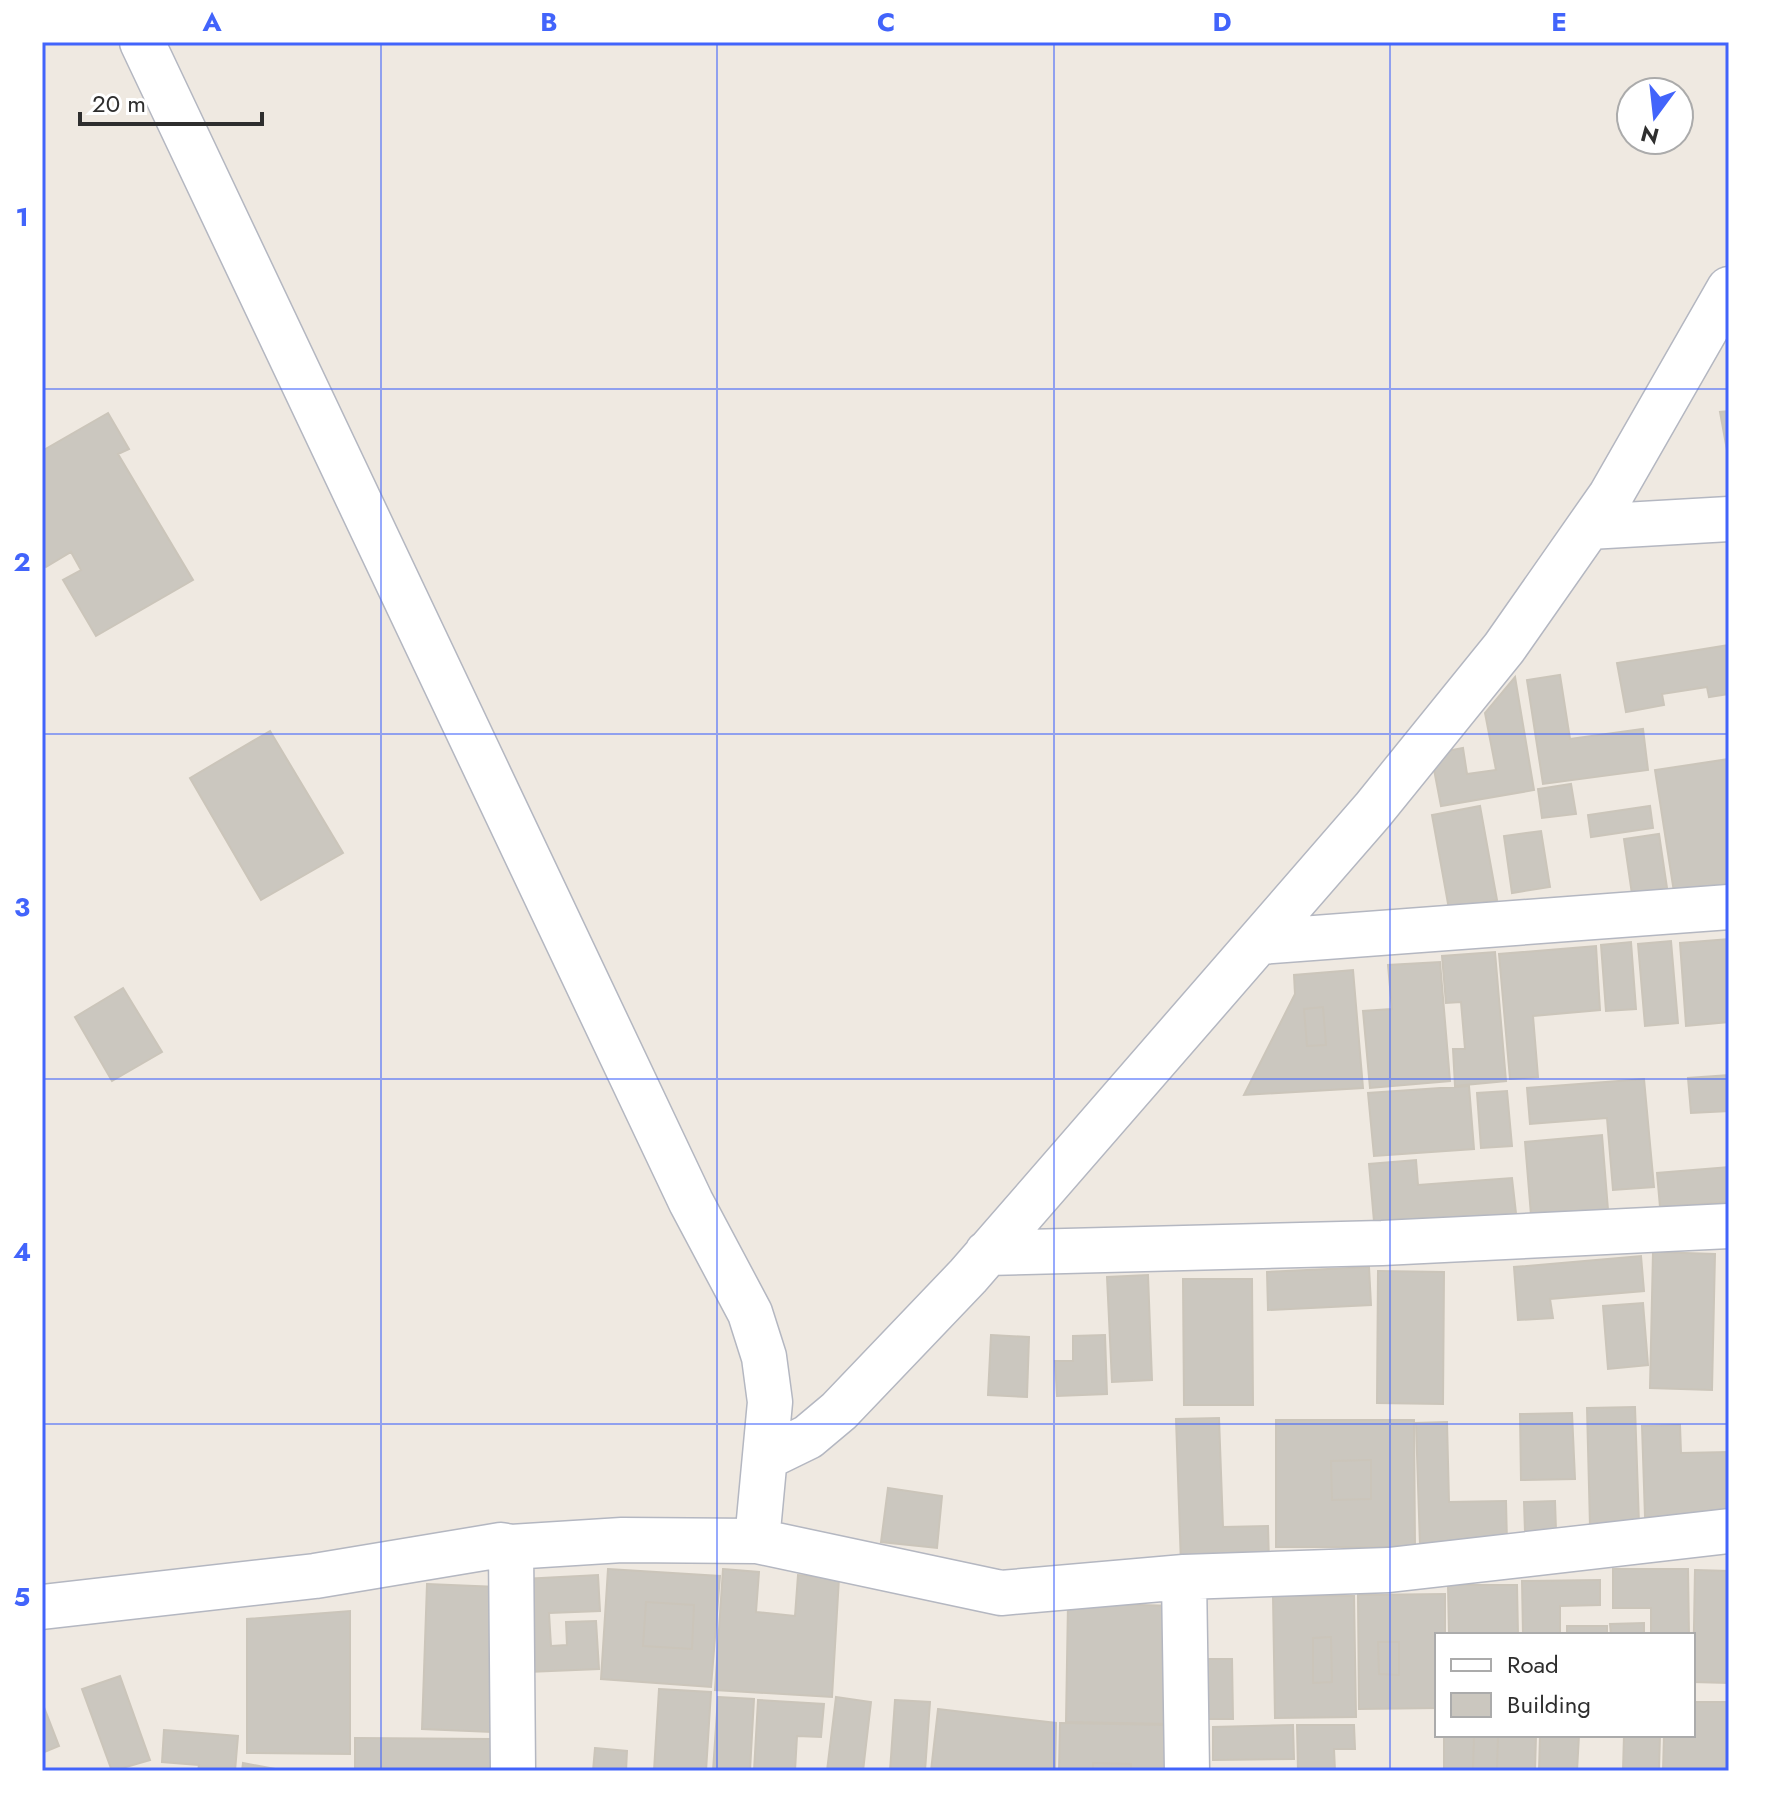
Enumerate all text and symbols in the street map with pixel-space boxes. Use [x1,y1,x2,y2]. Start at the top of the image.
text: A [201,3,222,41]
text: B [540,3,558,41]
text: C [877,3,895,41]
text: D [1212,3,1232,41]
text: E [1551,3,1567,41]
scale bar [80,76,262,126]
north arrow [1615,76,1695,156]
text: 20 m [92,86,146,121]
text: N [1637,118,1662,153]
text: 1 [15,198,29,236]
text: 2 [13,543,31,581]
text: 3 [14,888,30,926]
text: 4 [13,1233,31,1271]
text: 5 [14,1578,30,1616]
legend [1435,1633,1695,1737]
text: Road [1507,1647,1559,1682]
text: Building [1507,1687,1591,1722]

